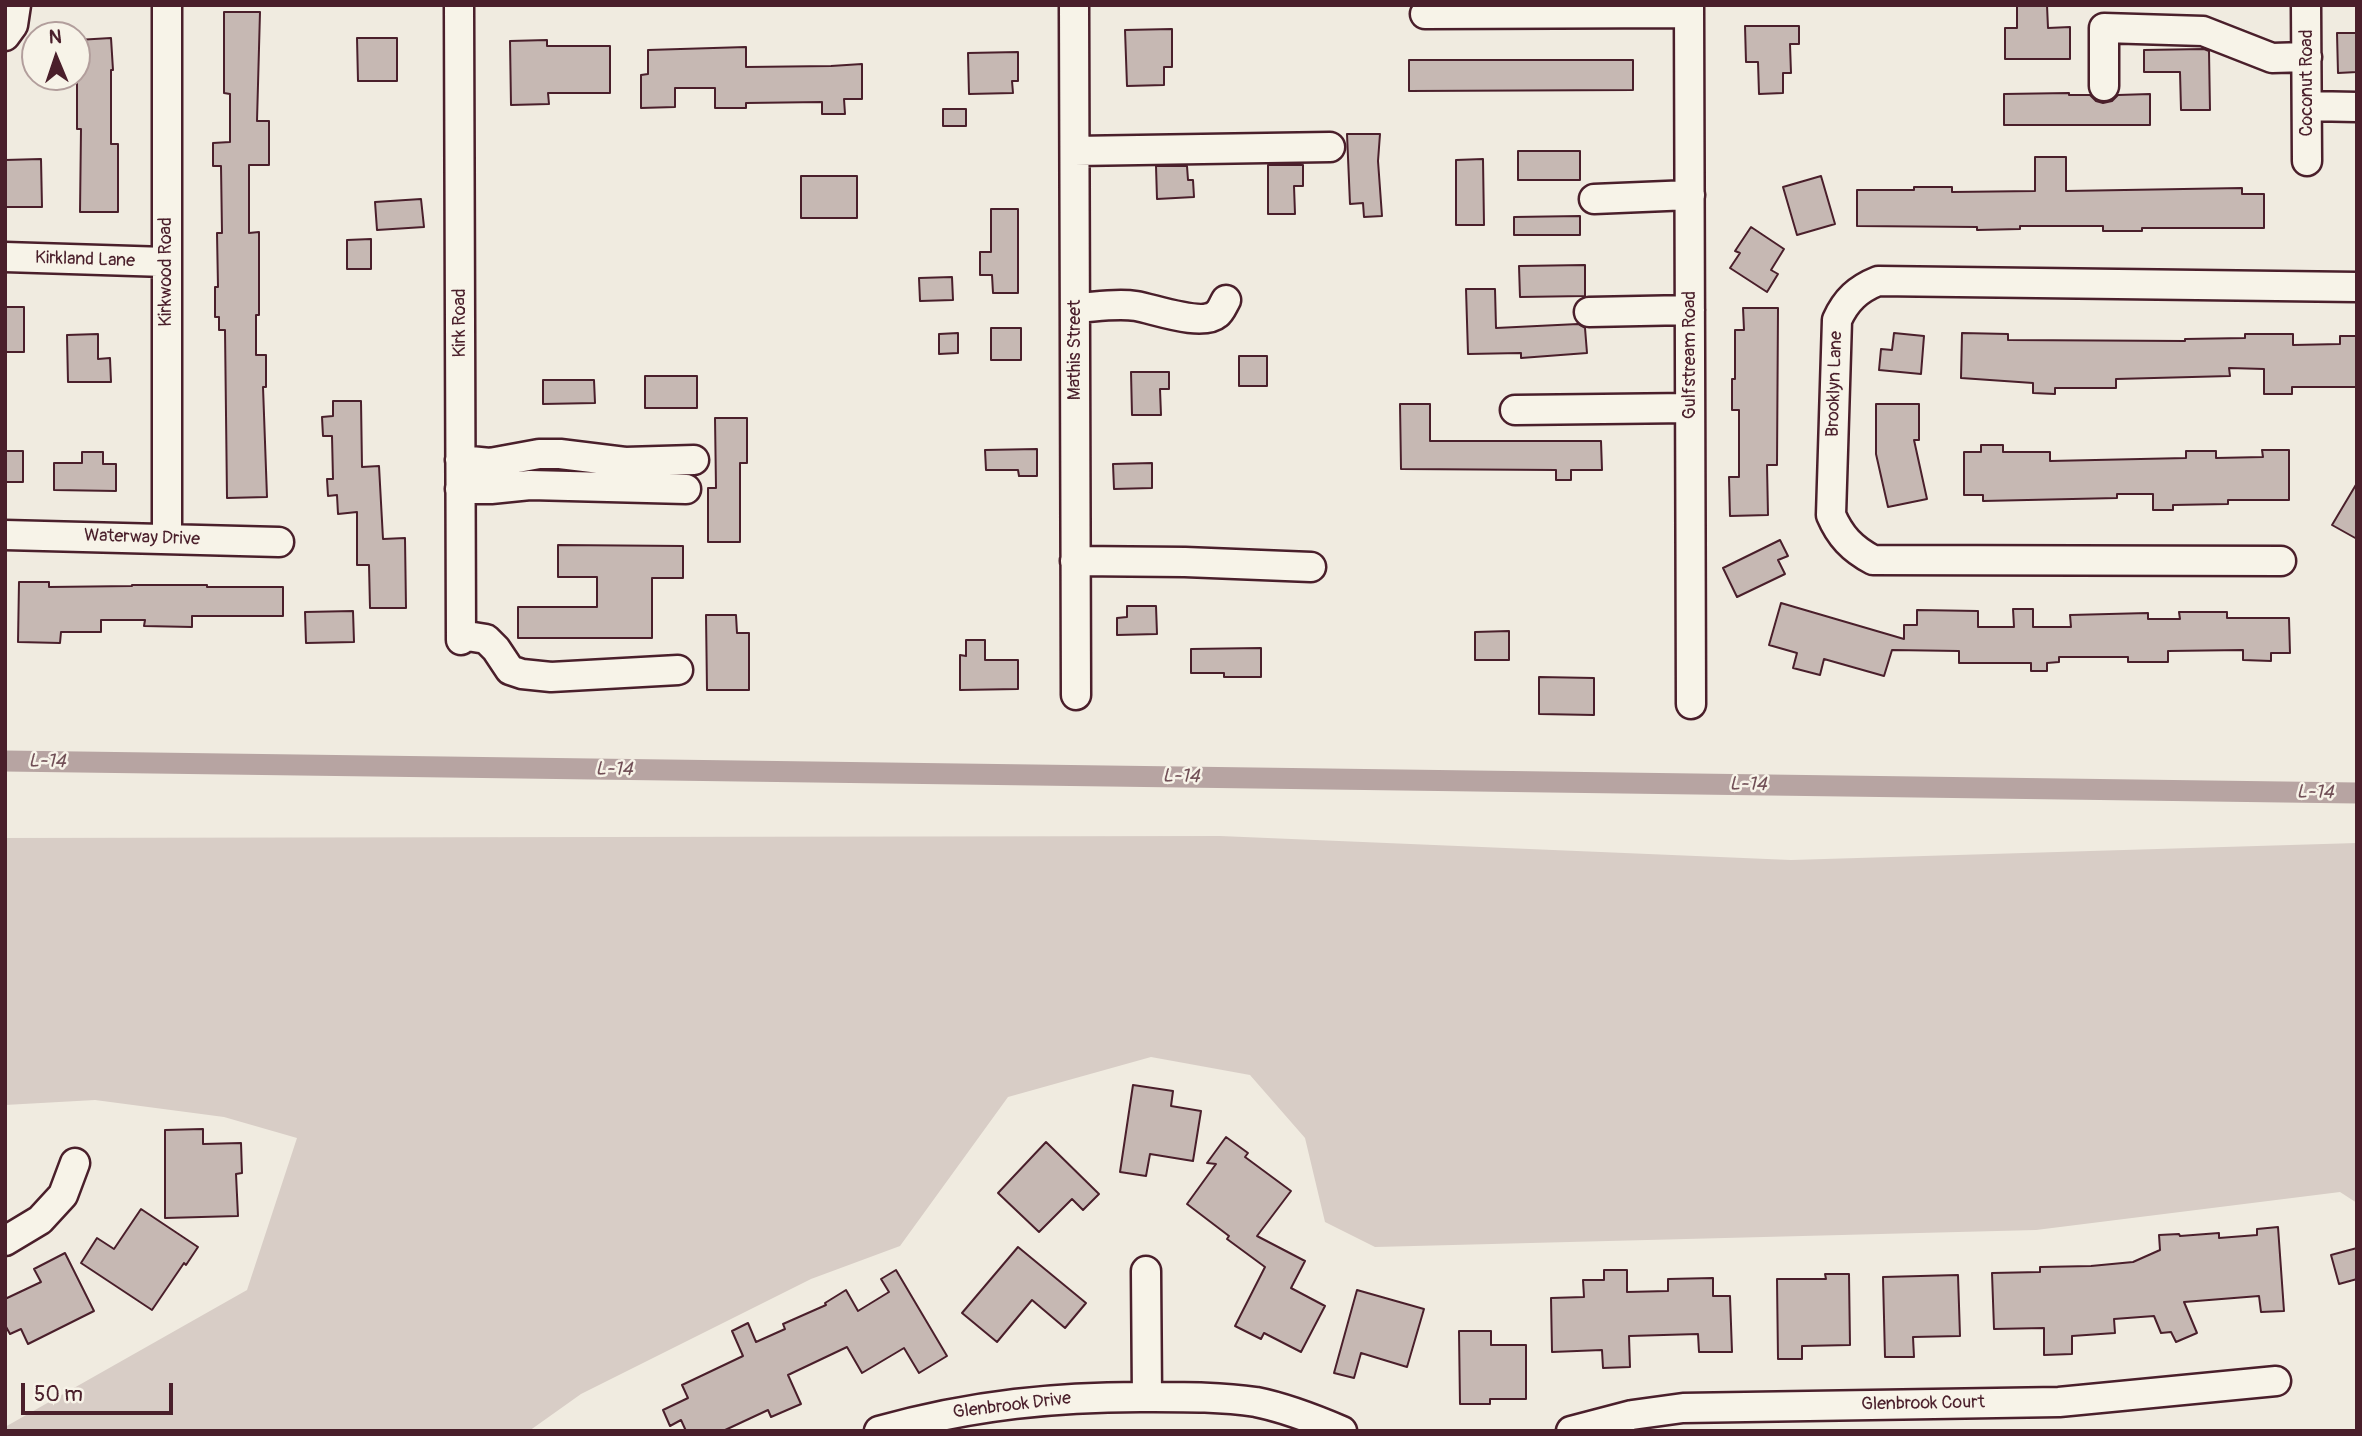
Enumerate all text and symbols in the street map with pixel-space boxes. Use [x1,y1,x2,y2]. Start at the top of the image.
north arrow [21,21,91,91]
text: N [48,25,62,49]
street label: Coconut Road [2296,29,2318,137]
street label: Kirkwood Road [155,217,177,327]
street label: Kirkland Lane [35,247,135,273]
street label: Kirk Road [449,288,471,358]
street label: Gulfstream Road [1679,291,1701,419]
street label: Mathis Street [1064,300,1086,400]
street label: Brooklyn Lane [1822,331,1848,437]
street label: Waterway Drive [84,525,200,551]
water label: L-14 [28,750,66,774]
water label: L-14 [595,758,633,782]
water label: L-14 [1162,765,1200,789]
water label: L-14 [1729,773,1767,797]
water label: L-14 [2296,781,2334,805]
scale bar [24,1370,177,1414]
text: 50 m [34,1381,83,1408]
street label: Glenbrook Drive [952,1388,1072,1424]
street label: Glenbrook Court [1861,1392,1985,1416]

